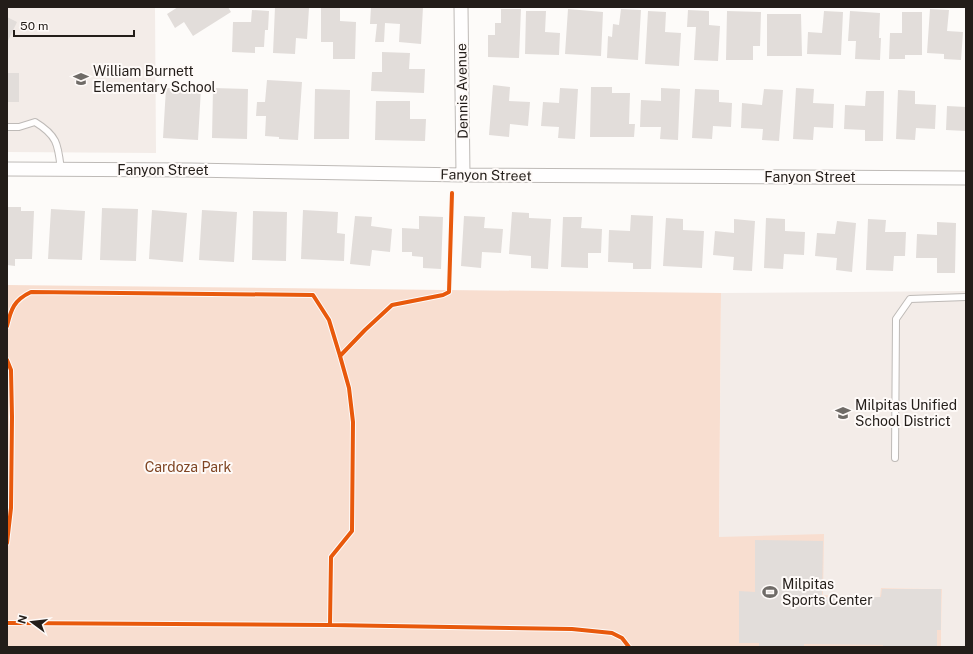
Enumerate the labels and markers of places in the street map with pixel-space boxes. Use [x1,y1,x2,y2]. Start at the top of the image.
place label: William Burnett Elementary School [93,63,216,95]
school or university icon: William Burnett Elementary School [72,70,90,88]
place label: Milpitas Unified School District [855,397,957,429]
school or university icon: Milpitas Unified School District [834,404,852,422]
place label: Milpitas Sports Center [782,576,873,608]
sports icon: Milpitas Sports Center [761,583,779,601]

